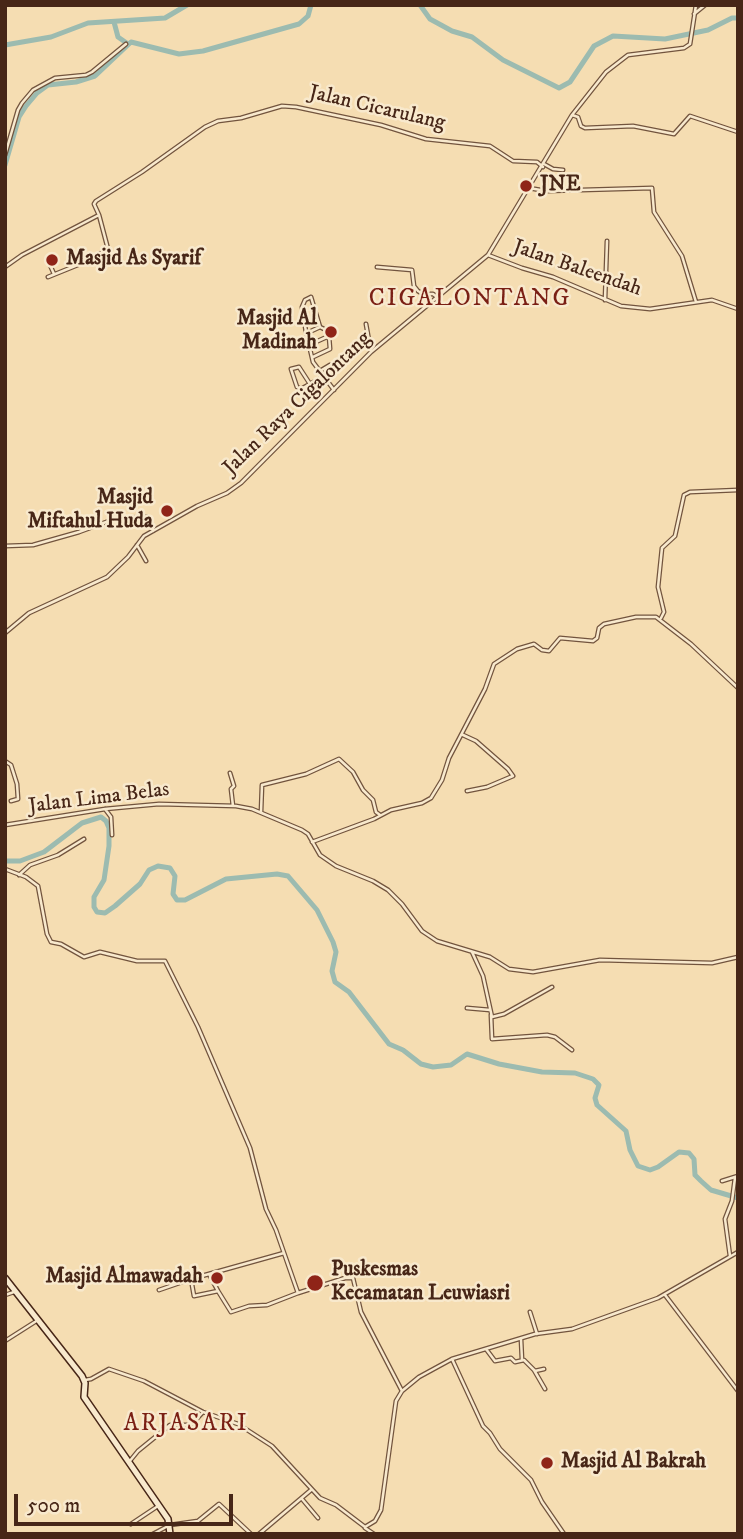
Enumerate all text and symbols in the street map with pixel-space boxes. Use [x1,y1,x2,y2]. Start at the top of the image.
street label: Jalan Cicarulang [306,81,448,137]
place label: JNE [540,173,581,199]
marker: JNE [518,178,534,194]
street label: Jalan Baleendah [509,235,645,303]
place label: Masjid As Syarif [66,247,201,273]
marker: Masjid As Syarif [44,252,60,268]
district label: CIGALONTANG [370,286,570,314]
place label: Masjid Al Madinah [237,307,317,357]
marker: Masjid Al Madinah [323,324,339,340]
street label: Jalan Raya Cigalontang [219,327,377,481]
place label: Masjid Miftahul Huda [27,486,153,536]
marker: Masjid Miftahul Huda [159,503,175,519]
street label: Jalan Lima Belas [27,778,171,820]
place label: Puskesmas Kecamatan Leuwiasri [331,1258,510,1308]
place label: Masjid Almawadah [45,1265,203,1291]
marker: Masjid Almawadah [209,1270,225,1286]
marker: Puskesmas Kecamatan Leuwiasri [305,1273,325,1293]
district label: ARJASARI [124,1411,248,1439]
place label: Masjid Al Bakrah [561,1450,706,1476]
marker: Masjid Al Bakrah [539,1455,555,1471]
scale bar [18,1480,236,1524]
text: 500 m [27,1493,80,1519]

